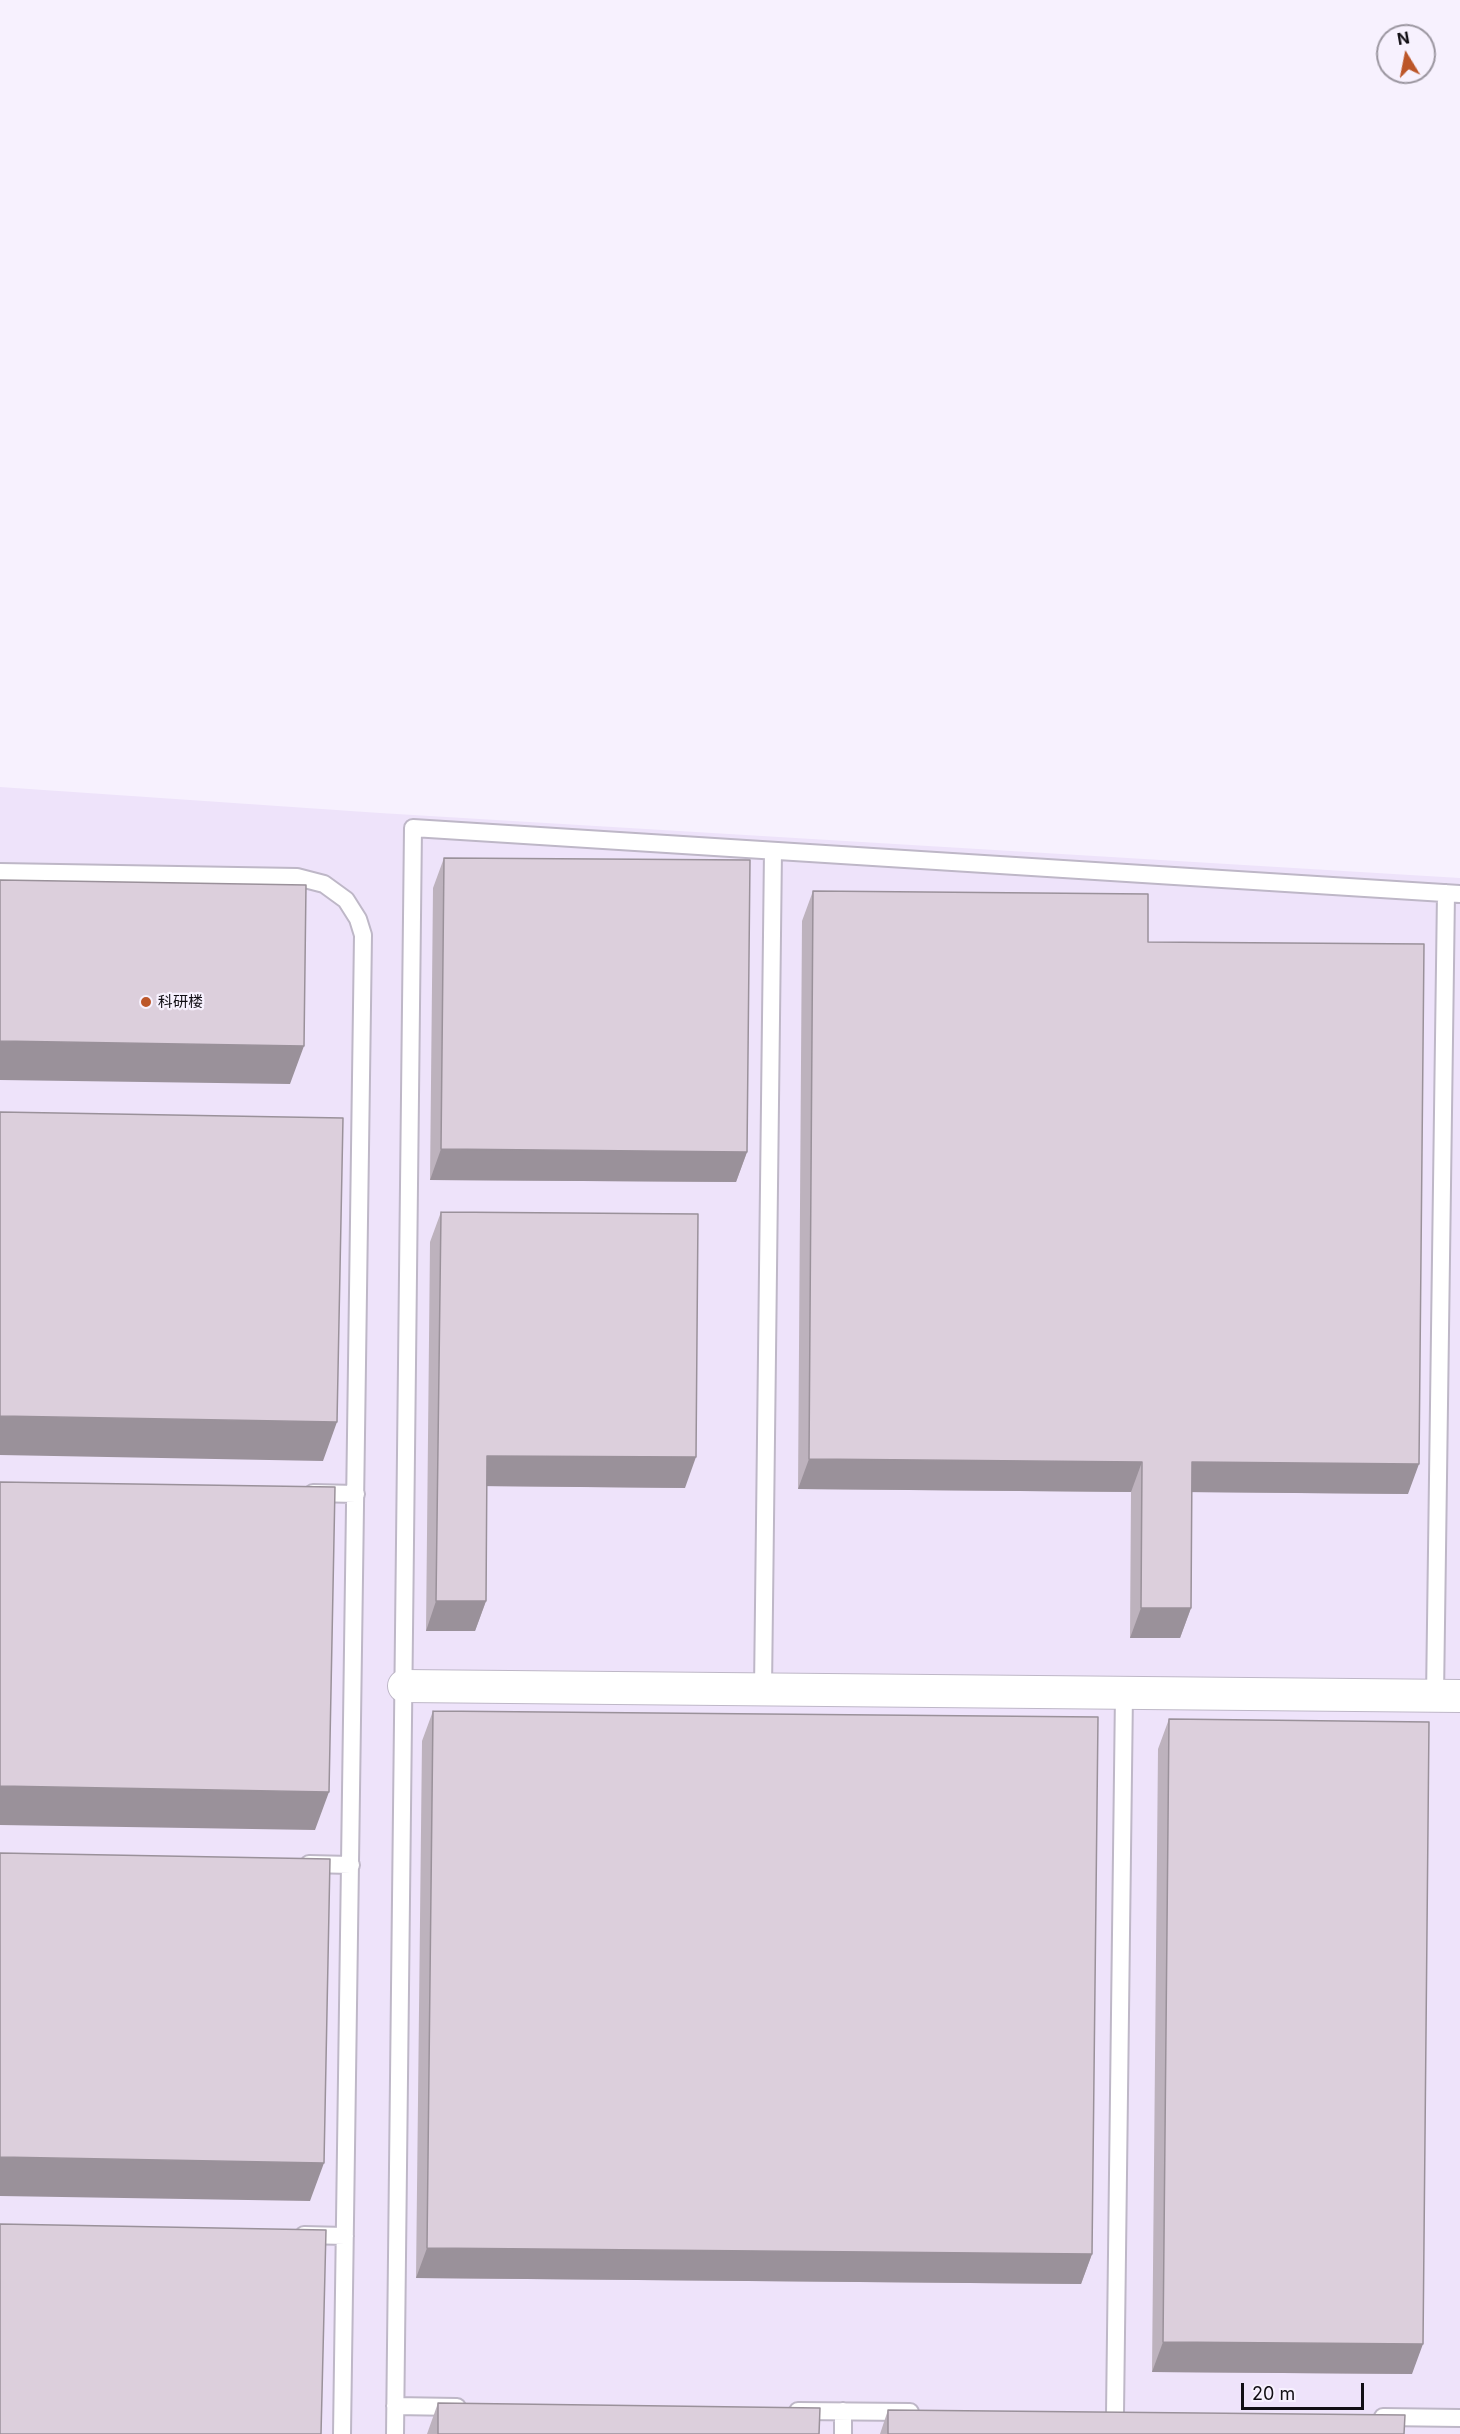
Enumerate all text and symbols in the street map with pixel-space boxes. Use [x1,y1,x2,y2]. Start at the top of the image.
north arrow [1376,24,1436,84]
text: N [1395,27,1411,49]
place label: 科研楼 [158,993,203,1011]
marker: 科研楼 [139,995,153,1009]
scale bar [1244,2371,1367,2409]
text: 20 m [1252,2383,1295,2404]

